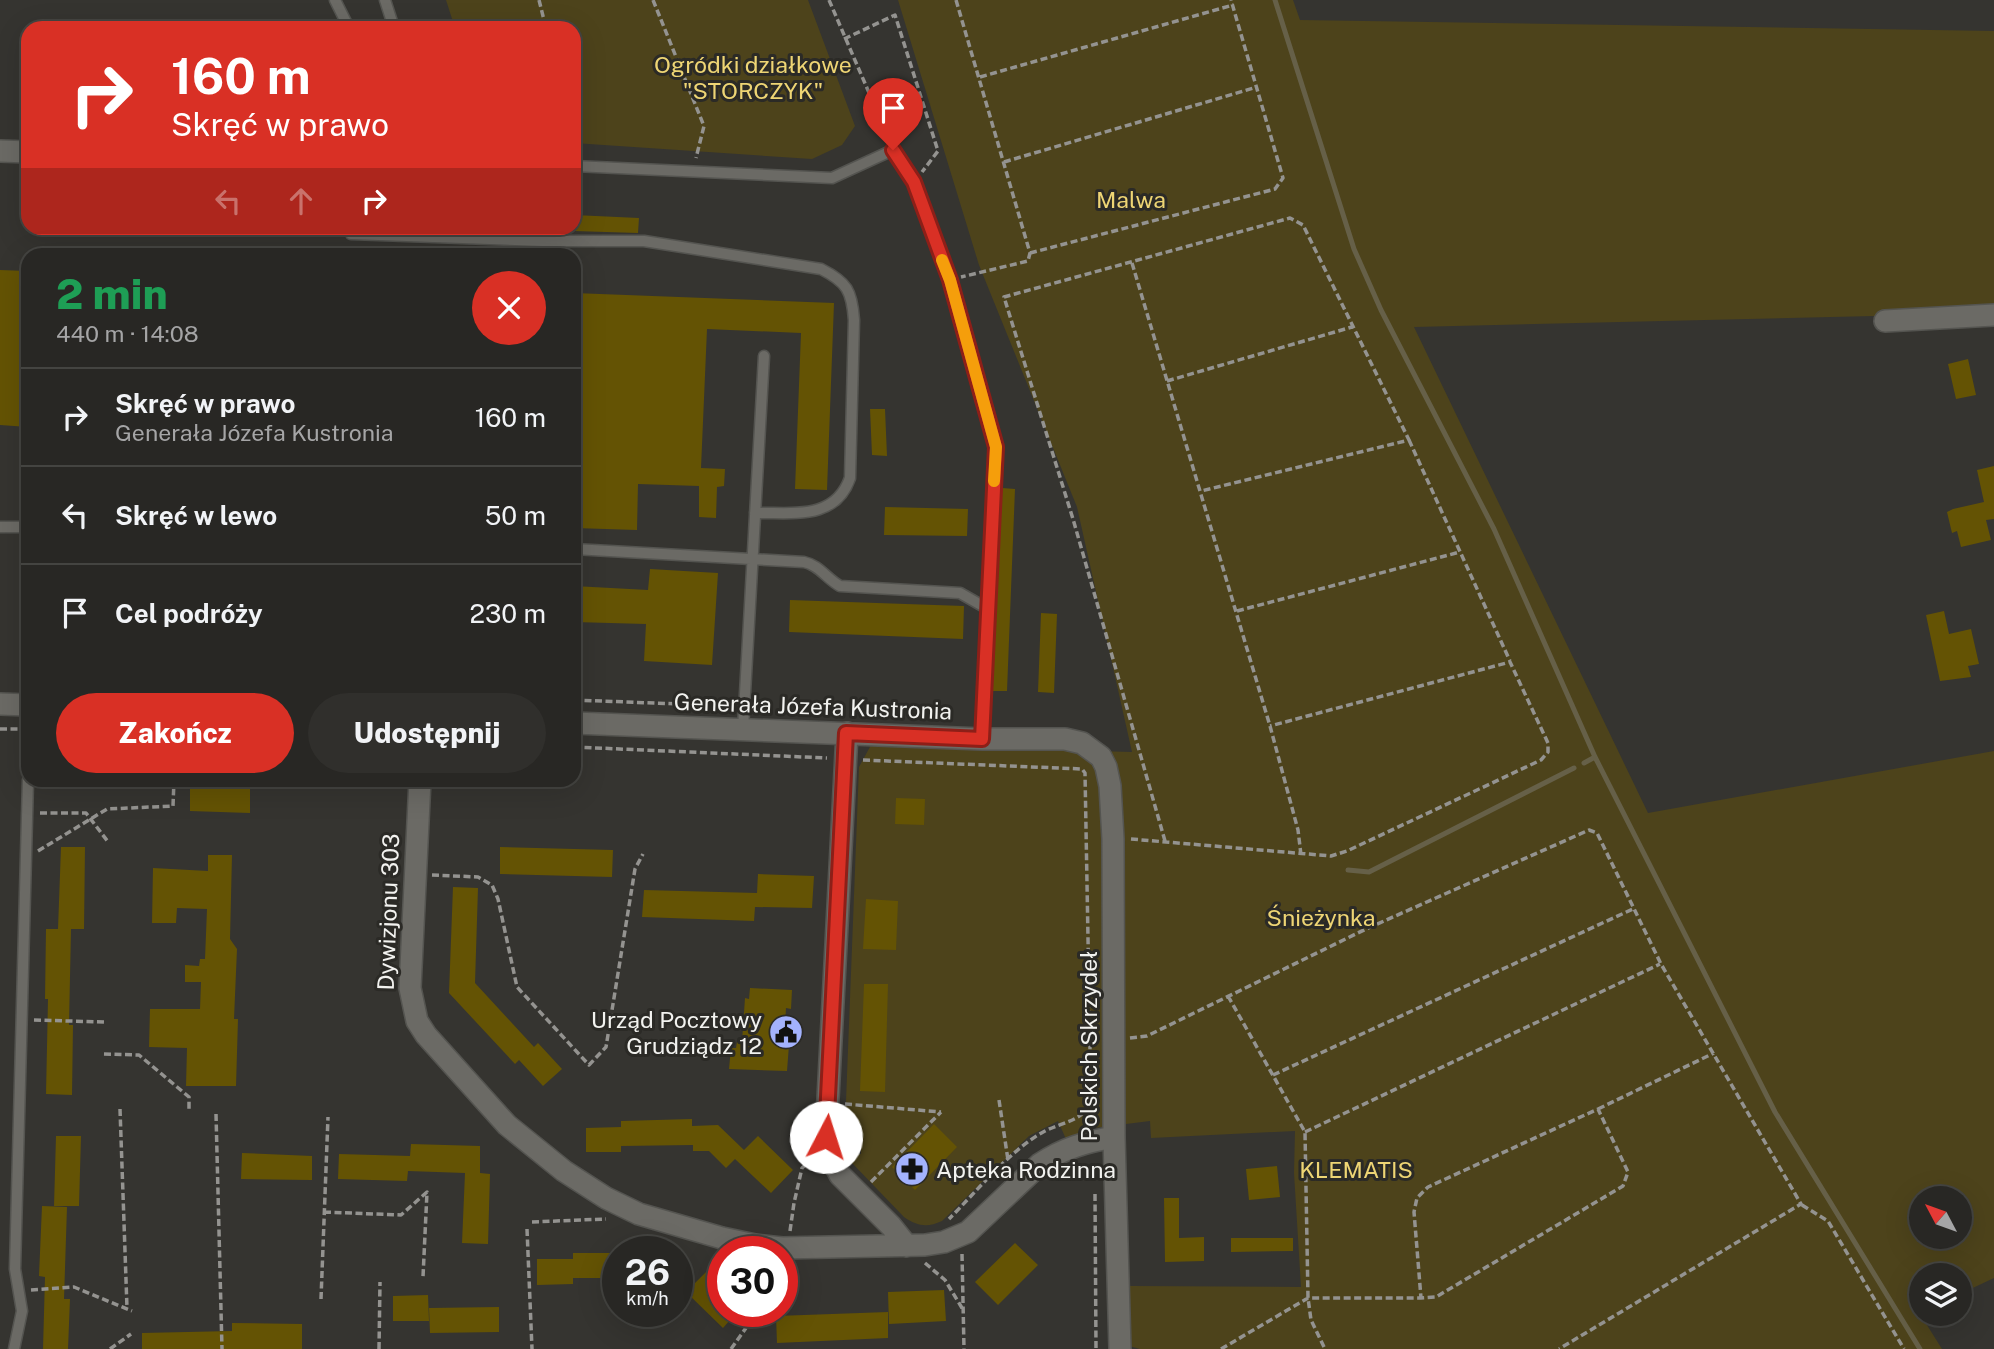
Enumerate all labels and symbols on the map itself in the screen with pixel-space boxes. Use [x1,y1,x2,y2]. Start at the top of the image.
park label: Ogródki działkowe "STORCZYK" [654,51,852,104]
pin [863,78,923,150]
park label: Malwa [1096,186,1166,213]
street label: Generała Józefa Kustronia [673,688,953,724]
street label: Dywizjonu 303 [372,833,404,991]
park label: Śnieżynka [1267,904,1375,931]
street label: Polskich Skrzydeł [1075,951,1102,1141]
place label: Urząd Pocztowy Grudziądz 12 [591,1006,762,1059]
public building icon: Urząd Pocztowy Grudziądz 12 [767,1013,805,1051]
position arrow [789,1100,863,1174]
pharmacy icon: Apteka Rodzinna [893,1150,931,1188]
place label: Apteka Rodzinna [936,1156,1116,1183]
park label: KLEMATIS [1299,1156,1413,1183]
north arrow [1909,1186,1972,1250]
speed limit sign: 30 [707,1236,798,1327]

